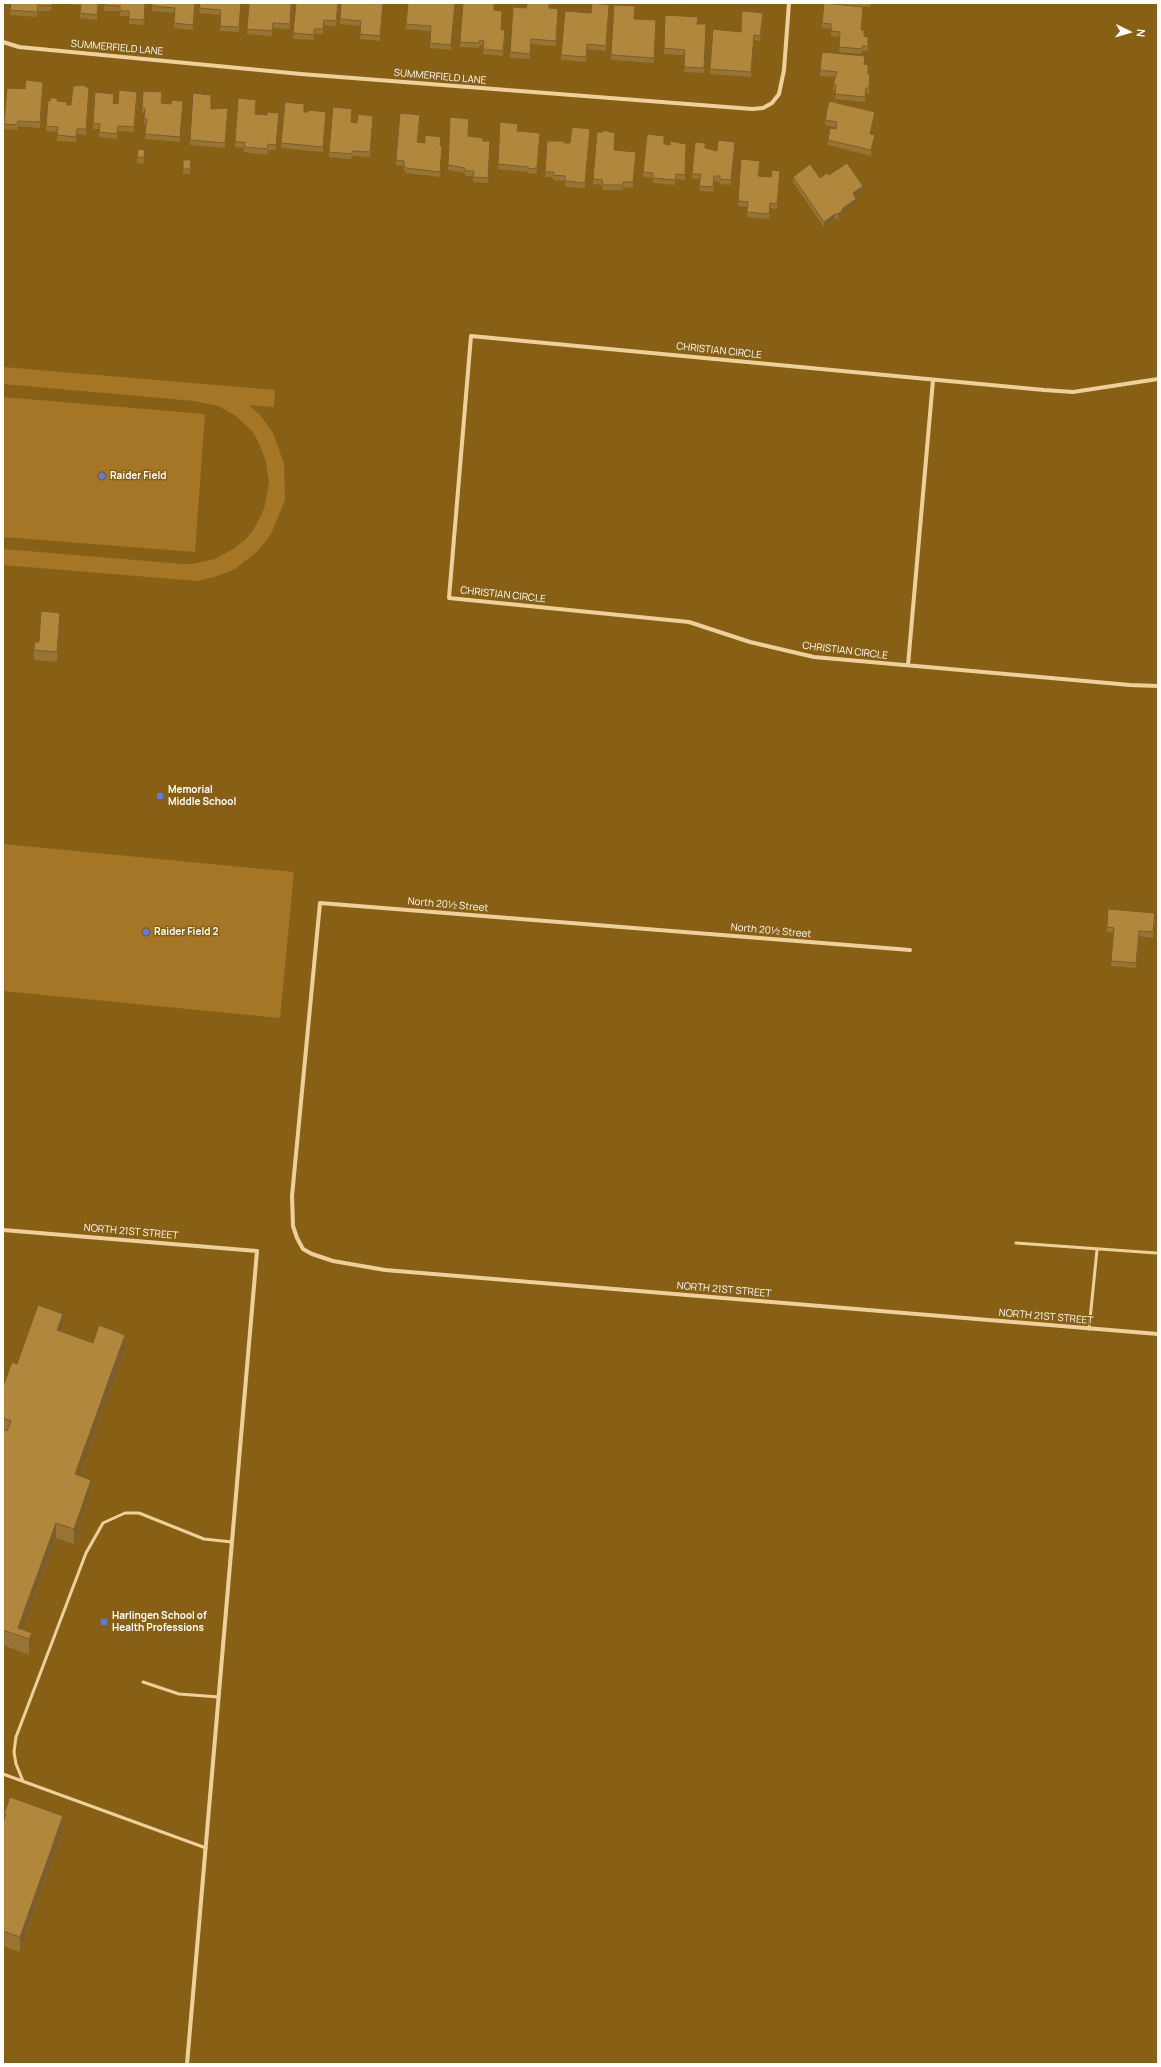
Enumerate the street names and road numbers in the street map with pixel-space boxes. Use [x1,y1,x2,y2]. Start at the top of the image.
street label: SUMMERFIELD LANE [70,38,164,58]
street label: SUMMERFIELD LANE [393,67,487,87]
street label: CHRISTIAN CIRCLE [676,341,762,361]
street label: CHRISTIAN CIRCLE [460,585,546,605]
street label: CHRISTIAN CIRCLE [802,640,888,662]
street label: North 20½ Street [407,896,489,914]
street label: North 20½ Street [730,922,812,940]
street label: NORTH 21ST STREET [83,1222,179,1242]
street label: NORTH 21ST STREET [676,1280,772,1300]
street label: NORTH 21ST STREET [998,1307,1094,1327]

